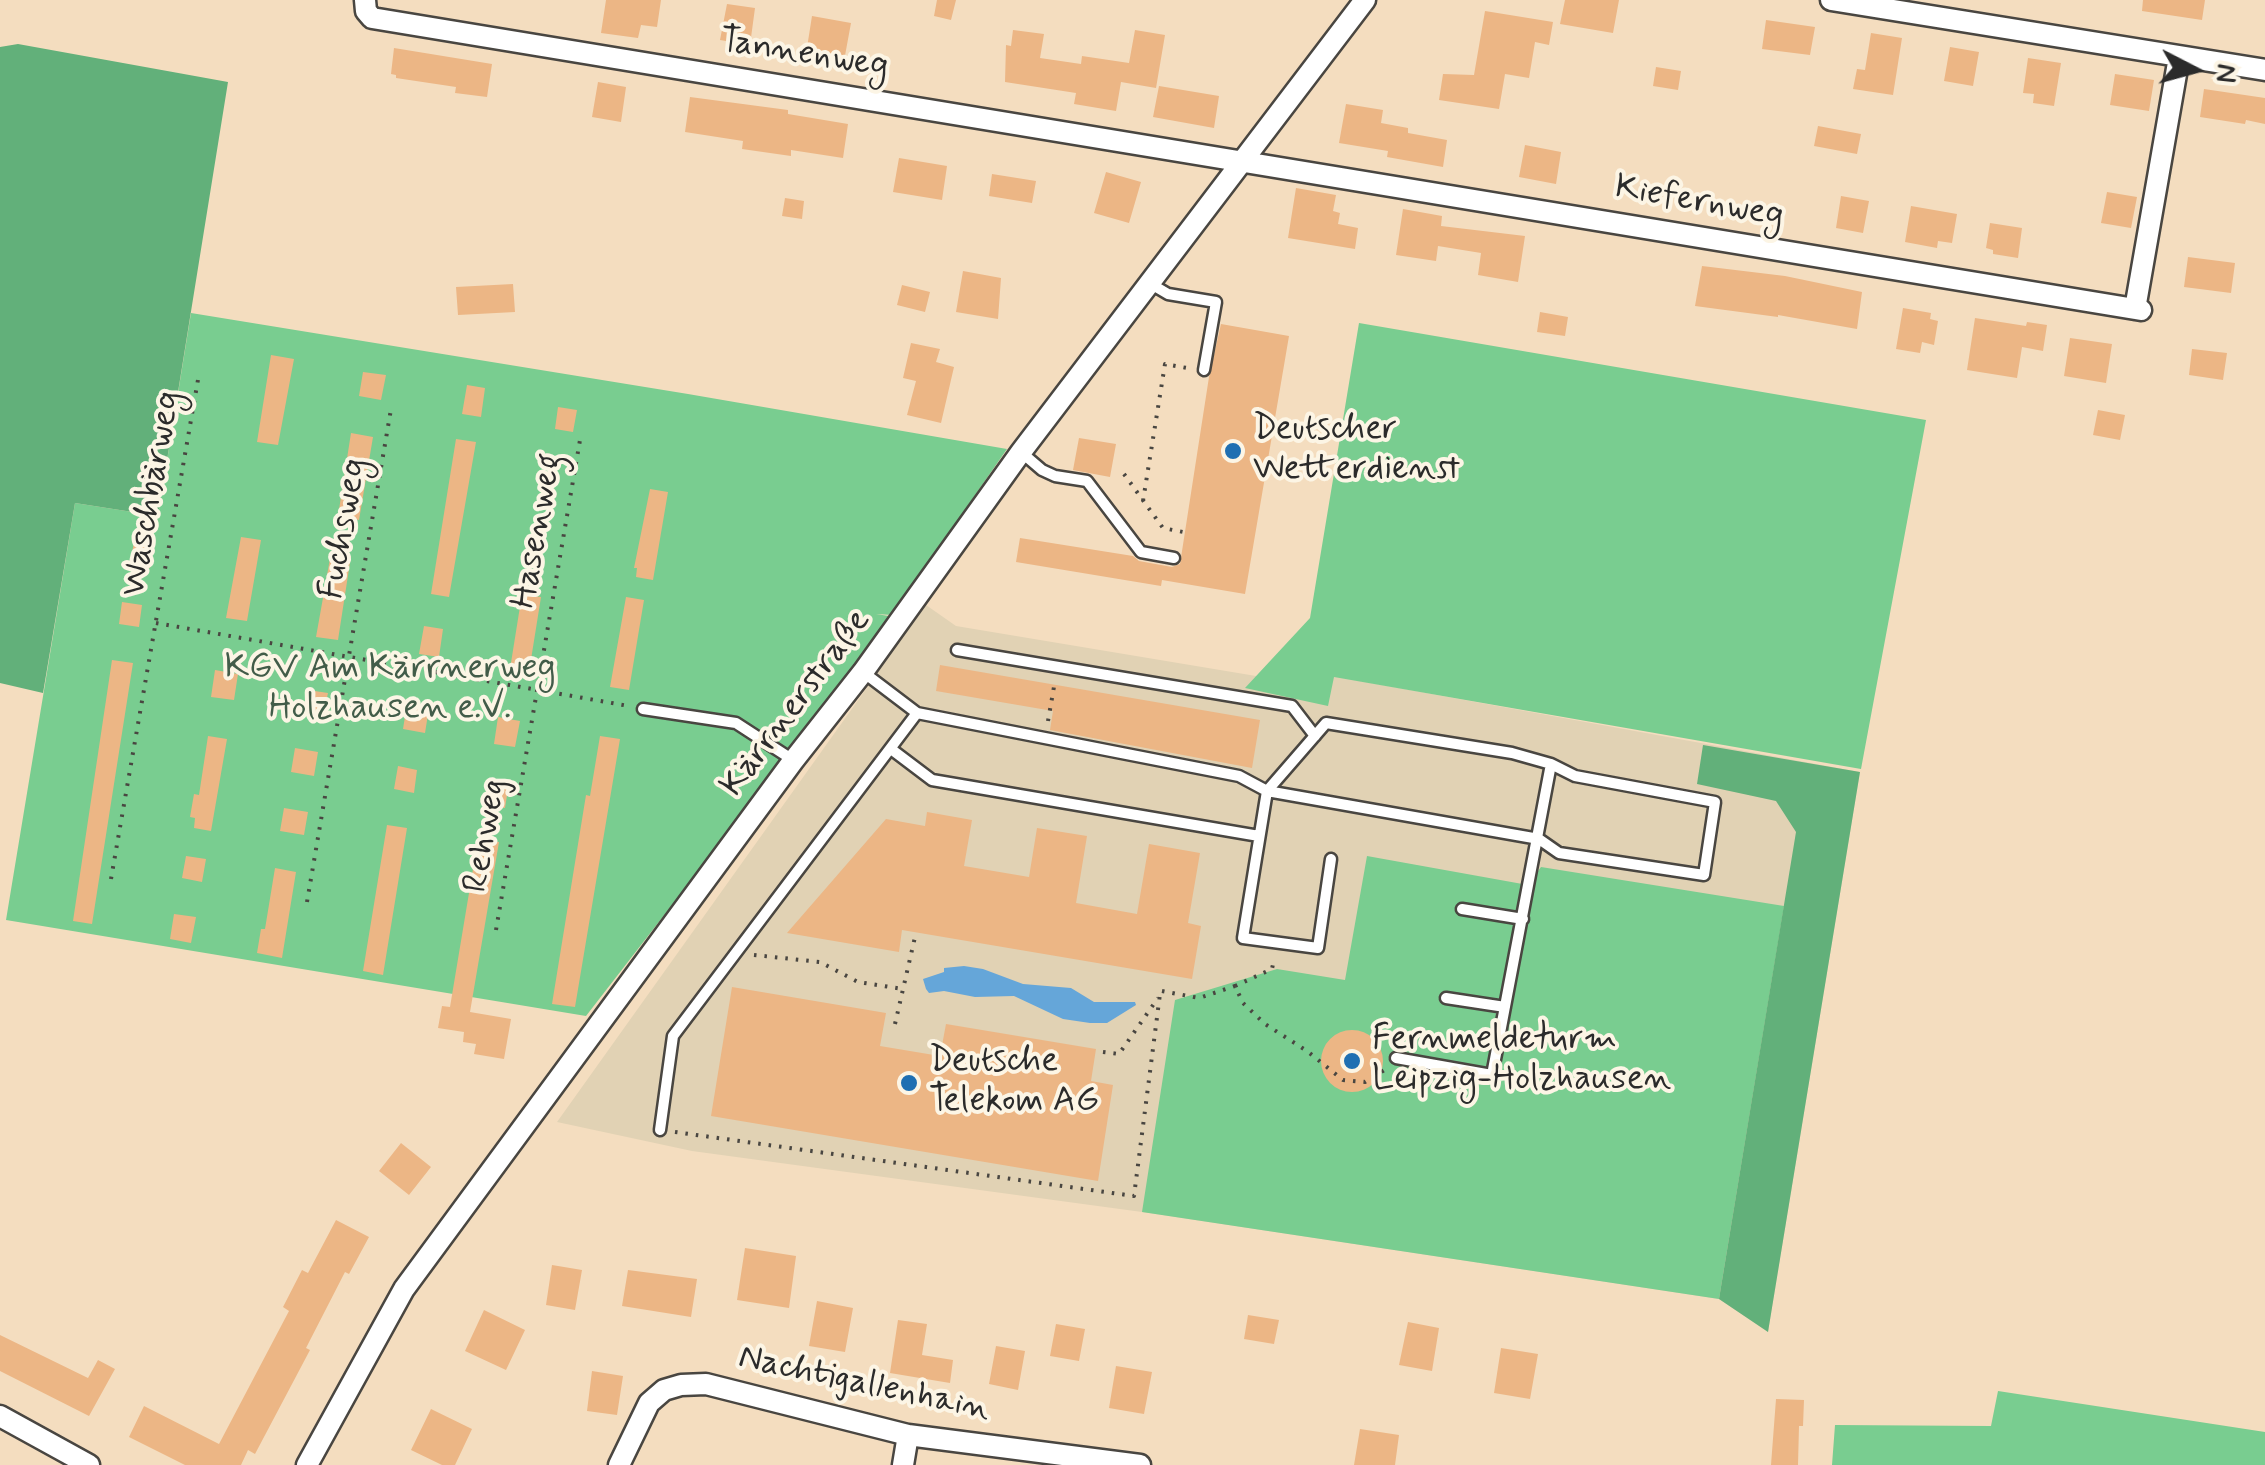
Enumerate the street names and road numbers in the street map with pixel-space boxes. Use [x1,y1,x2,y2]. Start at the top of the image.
street label: Tannenweg [717,21,891,89]
street label: Kiefernweg [1611,168,1787,238]
street label: Waschbärweg [114,388,192,600]
street label: Hasenweg [505,450,573,612]
street label: Fuchsweg [312,455,378,603]
street label: Kärrnerstraße [713,602,881,806]
street label: Rehweg [456,776,518,896]
street label: Nachtigallenhain [734,1338,994,1432]

